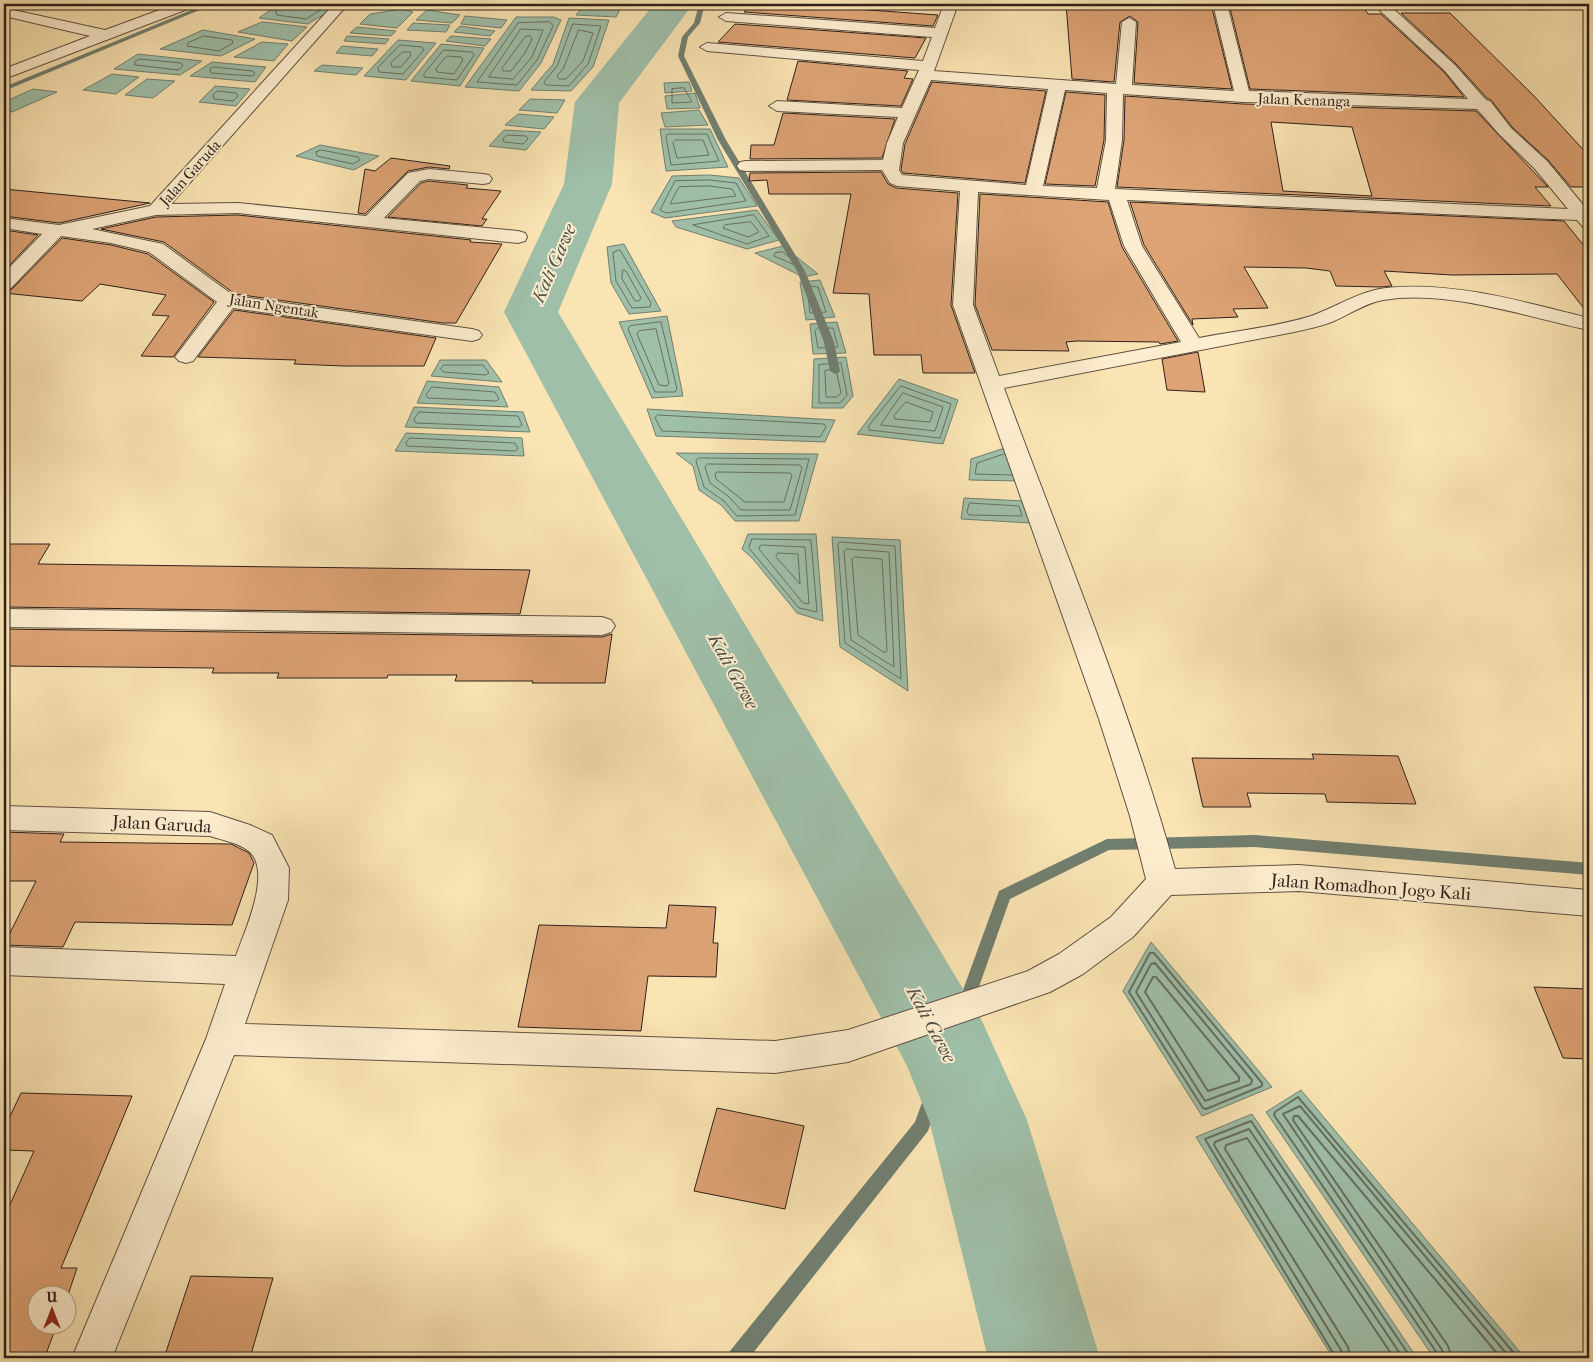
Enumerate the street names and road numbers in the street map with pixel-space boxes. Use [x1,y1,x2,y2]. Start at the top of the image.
street label: Jalan Kenanga [1256,89,1352,111]
street label: Jalan Garuda [155,135,225,211]
street label: Jalan Ngentak [227,290,320,322]
street label: Jalan Garuda [110,811,213,838]
street label: Jalan Romadhon Jogo Kali [1268,870,1472,905]

